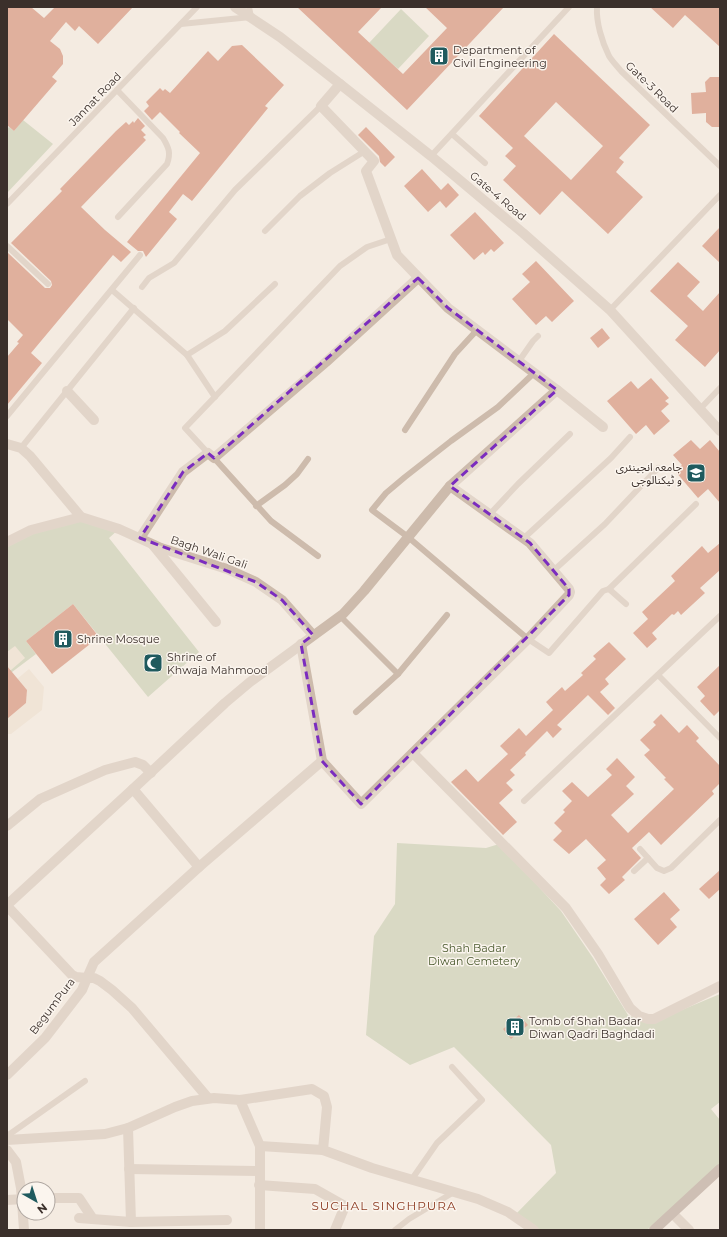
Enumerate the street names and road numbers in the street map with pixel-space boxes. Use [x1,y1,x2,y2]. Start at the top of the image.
street label: Gate-3 Road [623,58,681,116]
street label: Jannat Road [65,69,124,130]
street label: Gate-4 Road [467,168,529,224]
street label: Bagh Wali Gali [169,532,249,572]
street label: BegumPura [26,975,78,1037]

